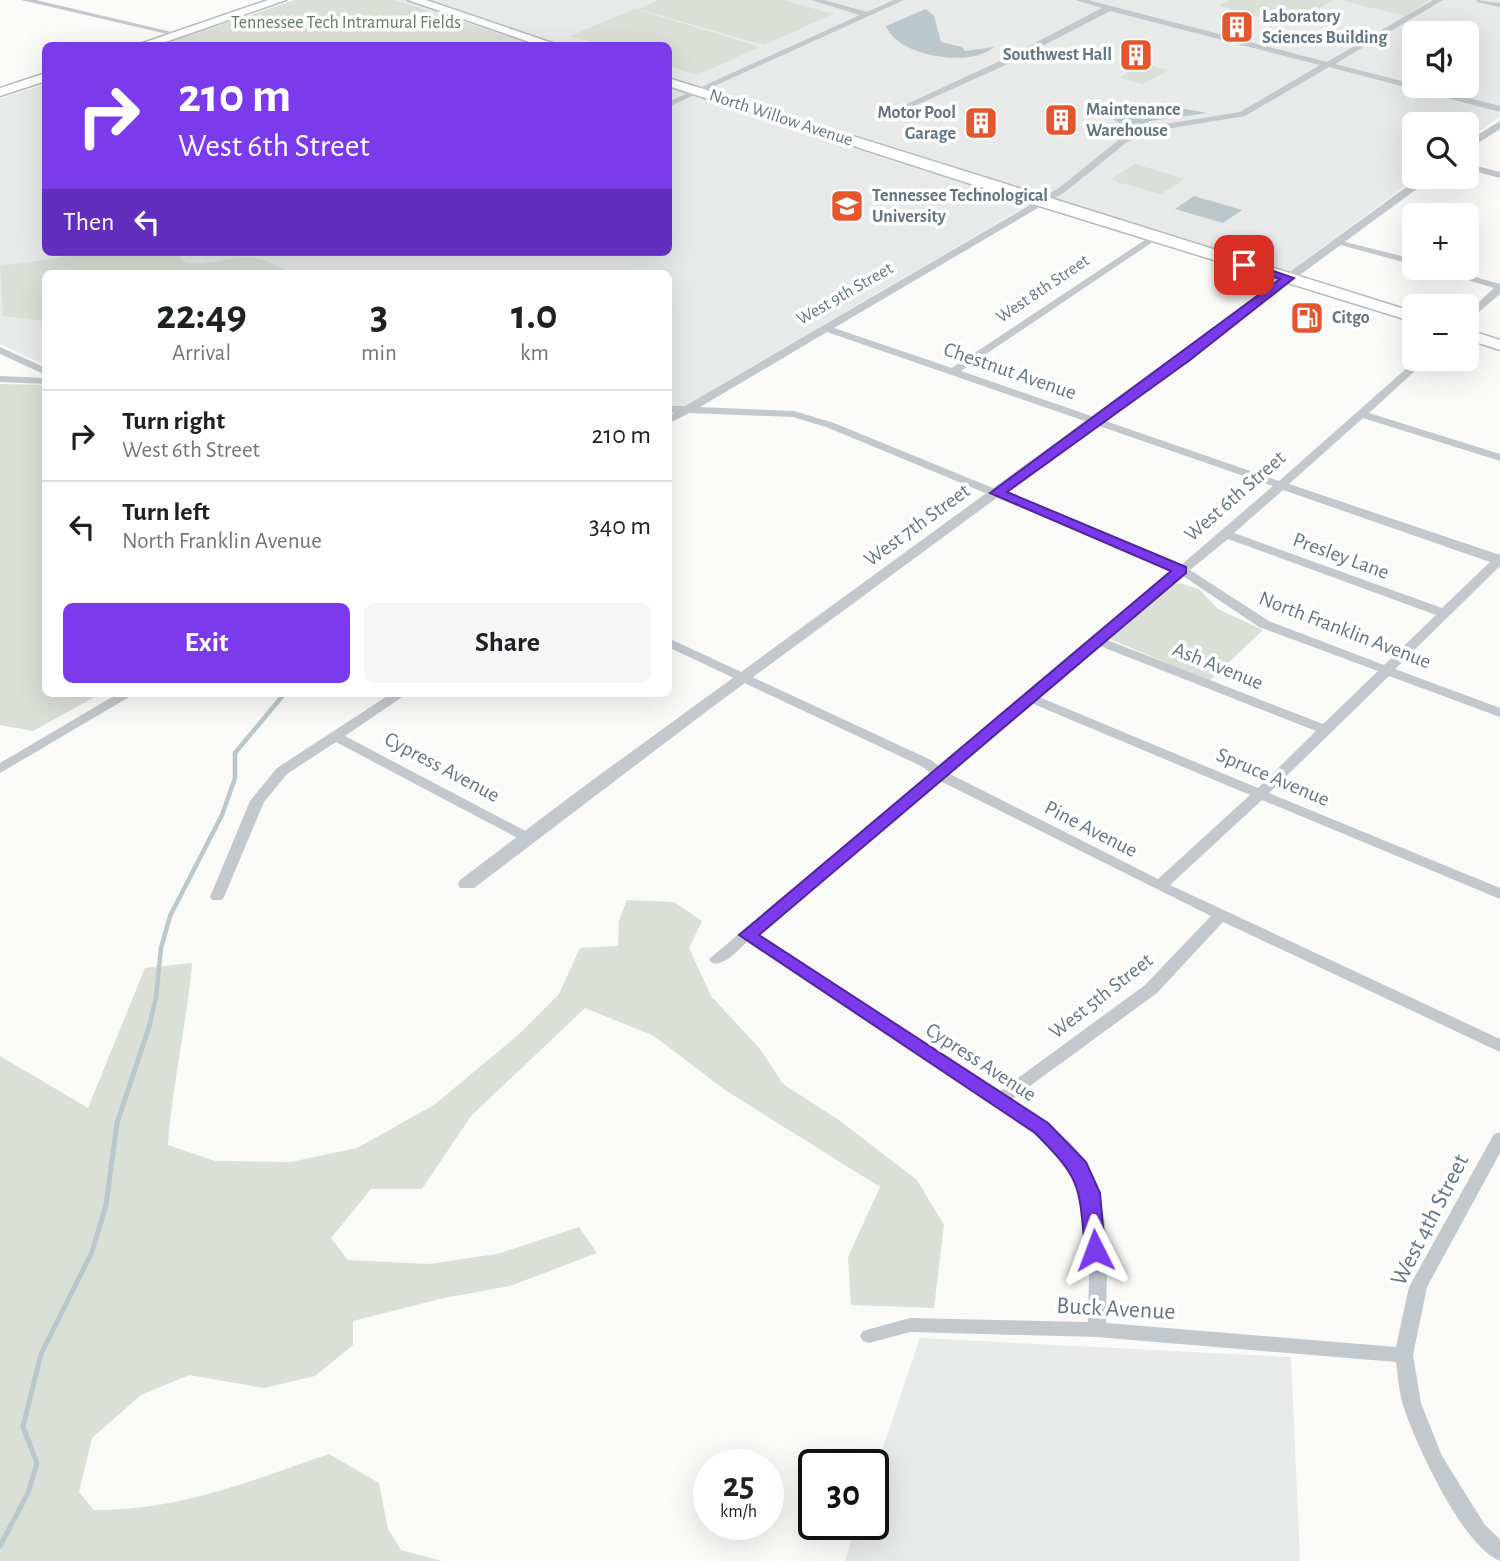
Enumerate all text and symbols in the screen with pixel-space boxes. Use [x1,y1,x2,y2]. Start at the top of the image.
building icon: Laboratory Sciences Building [1218,8,1256,46]
place label: Laboratory Sciences Building [1262,8,1388,47]
park label: Tennessee Tech Intramural Fields [231,14,461,32]
map controls [1402,21,1479,371]
button: sound [1402,21,1479,98]
building icon: Southwest Hall [1117,36,1155,74]
place label: Southwest Hall [1003,46,1112,64]
icon: right [63,70,154,161]
text: 210 m [178,72,291,121]
street label: North Willow Avenue [707,86,855,150]
building icon: Maintenance Warehouse [1042,101,1080,139]
place label: Maintenance Warehouse [1086,101,1181,140]
place label: Motor Pool Garage [877,104,956,143]
building icon: Motor Pool Garage [962,104,1000,142]
button: search [1402,112,1479,189]
text: West 6th Street [178,130,370,162]
school or university icon: Tennessee Technological University [828,187,866,225]
place label: Tennessee Technological University [872,187,1048,226]
icon: left [128,203,166,241]
button: + [1402,203,1479,280]
text: Then [63,209,114,235]
pin [1214,235,1274,295]
icon: arrive [1225,246,1263,284]
street label: West 8th Street [993,251,1093,327]
street label: West 9th Street [794,259,896,329]
text: 22:49 [156,294,247,336]
text: 3 [370,294,388,336]
text: 1.0 [511,294,558,336]
button: − [1402,294,1479,371]
fuel station icon: Citgo [1288,299,1326,337]
place label: Citgo [1332,309,1370,327]
street label: Chestnut Avenue [941,338,1079,404]
text: Arrival [172,342,231,365]
text: min [361,342,397,365]
text: km [520,342,549,365]
text: Turn right [122,408,225,434]
icon: right [63,417,101,455]
text: 210 m [591,422,651,448]
text: West 6th Street [122,439,260,462]
street label: West 6th Street [1181,447,1290,545]
street label: West 7th Street [860,480,974,570]
text: Turn left [122,499,210,525]
icon: left [63,508,101,546]
text: 340 m [589,513,651,539]
street label: Presley Lane [1290,529,1392,583]
text: North Franklin Avenue [122,530,322,553]
street label: North Franklin Avenue [1256,587,1434,673]
button: Exit [63,603,350,683]
button: Share [364,603,651,683]
street label: Ash Avenue [1170,638,1266,694]
street label: Cypress Avenue [381,728,503,806]
street label: Spruce Avenue [1214,744,1332,810]
street label: Pine Avenue [1041,797,1141,861]
street label: West 5th Street [1045,949,1157,1043]
street label: Cypress Avenue [922,1019,1040,1105]
street label: West 4th Street [1387,1150,1474,1290]
position arrow [1058,1213,1132,1287]
street label: Buck Avenue [1056,1294,1176,1324]
speed limit sign: 30 [798,1449,889,1540]
text: 25 [723,1468,754,1503]
text: km/h [720,1503,757,1521]

